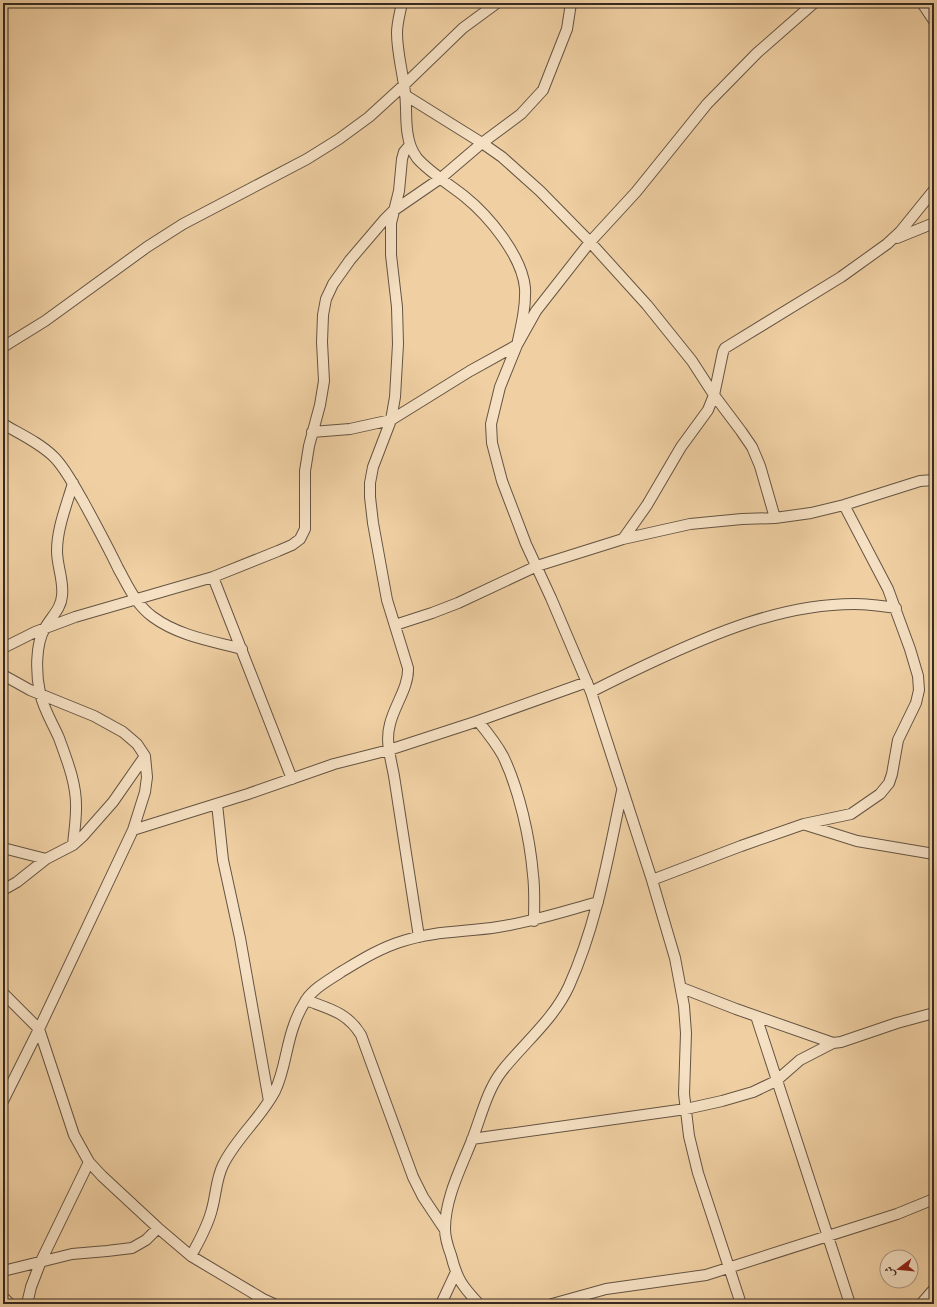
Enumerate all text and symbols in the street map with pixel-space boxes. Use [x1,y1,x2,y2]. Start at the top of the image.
north arrow [879,1249,919,1289]
text: ش [881,1265,898,1279]

